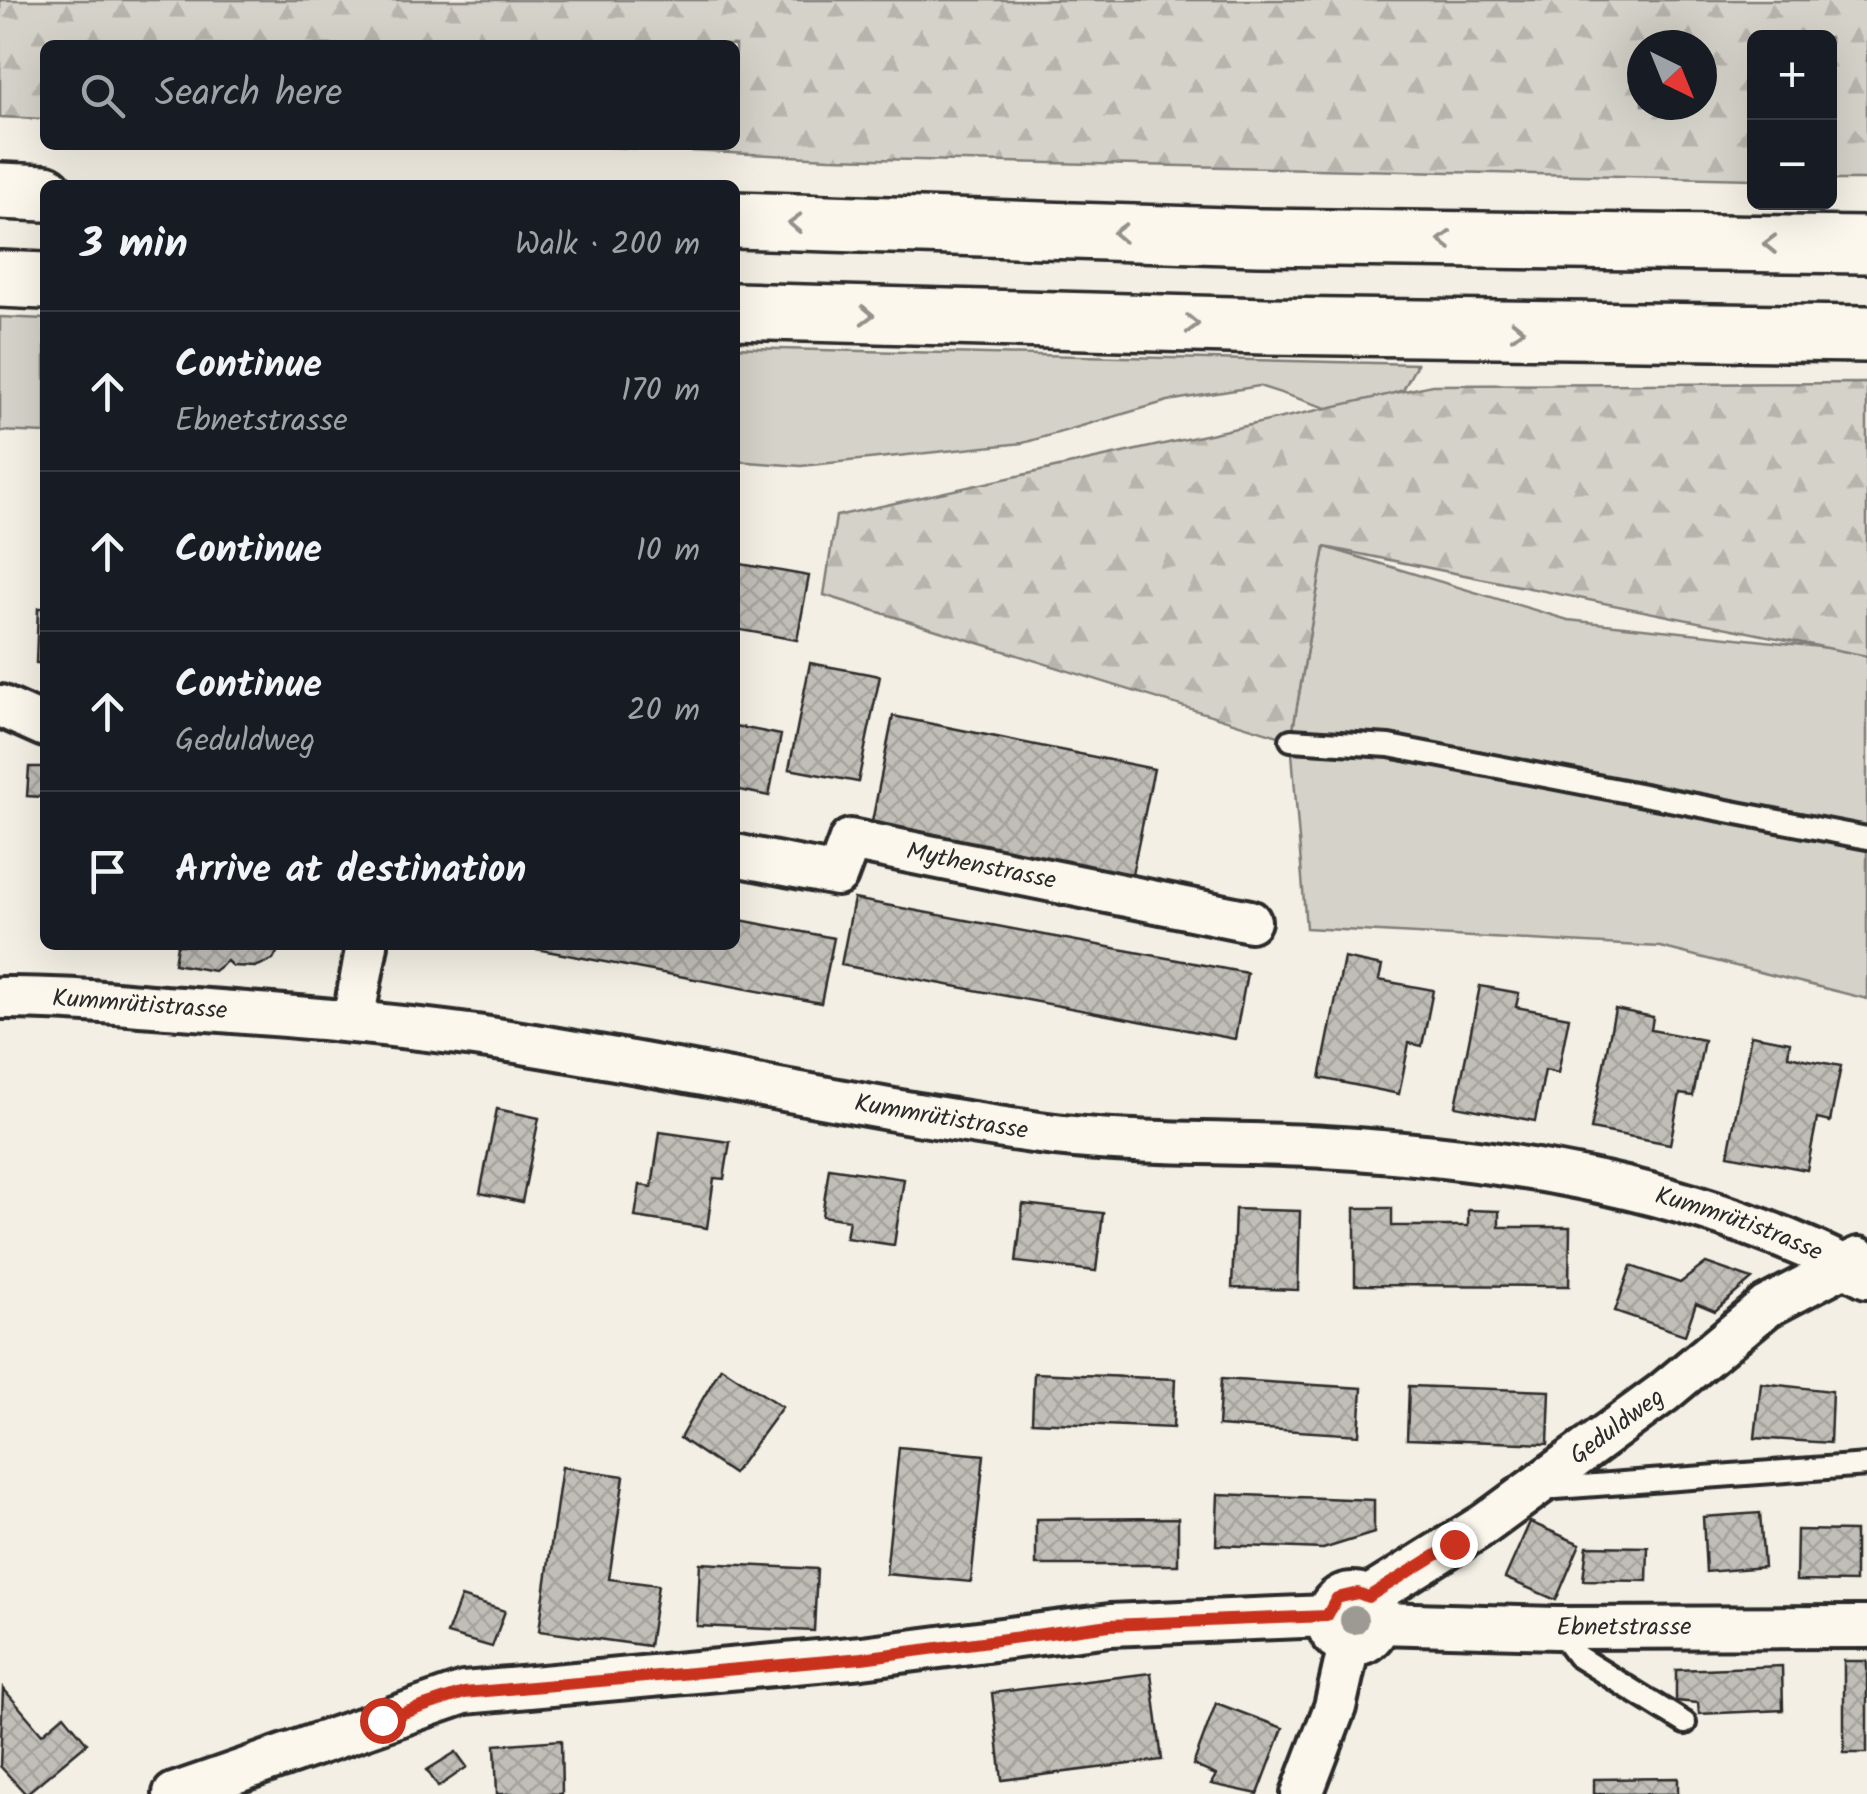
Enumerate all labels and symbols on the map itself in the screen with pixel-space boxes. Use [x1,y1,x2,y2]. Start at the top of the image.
north arrow [1627,30,1717,120]
one-way arrow [786,212,802,233]
one-way arrow [1111,222,1127,243]
one-way arrow [1436,229,1452,250]
one-way arrow [1761,233,1776,255]
one-way arrow [860,304,876,325]
one-way arrow [1185,313,1201,334]
one-way arrow [1510,319,1526,340]
street label: Mythenstrasse [903,832,1060,901]
street label: Kummrütistrasse [51,979,229,1031]
street label: Kummrütistrasse [851,1083,1031,1151]
street label: Kummrütistrasse [1650,1176,1829,1272]
street label: Geduldweg [1561,1378,1673,1475]
route end [1432,1522,1478,1568]
street label: Ebnetstrasse [1556,1608,1691,1648]
route start [360,1698,406,1744]

